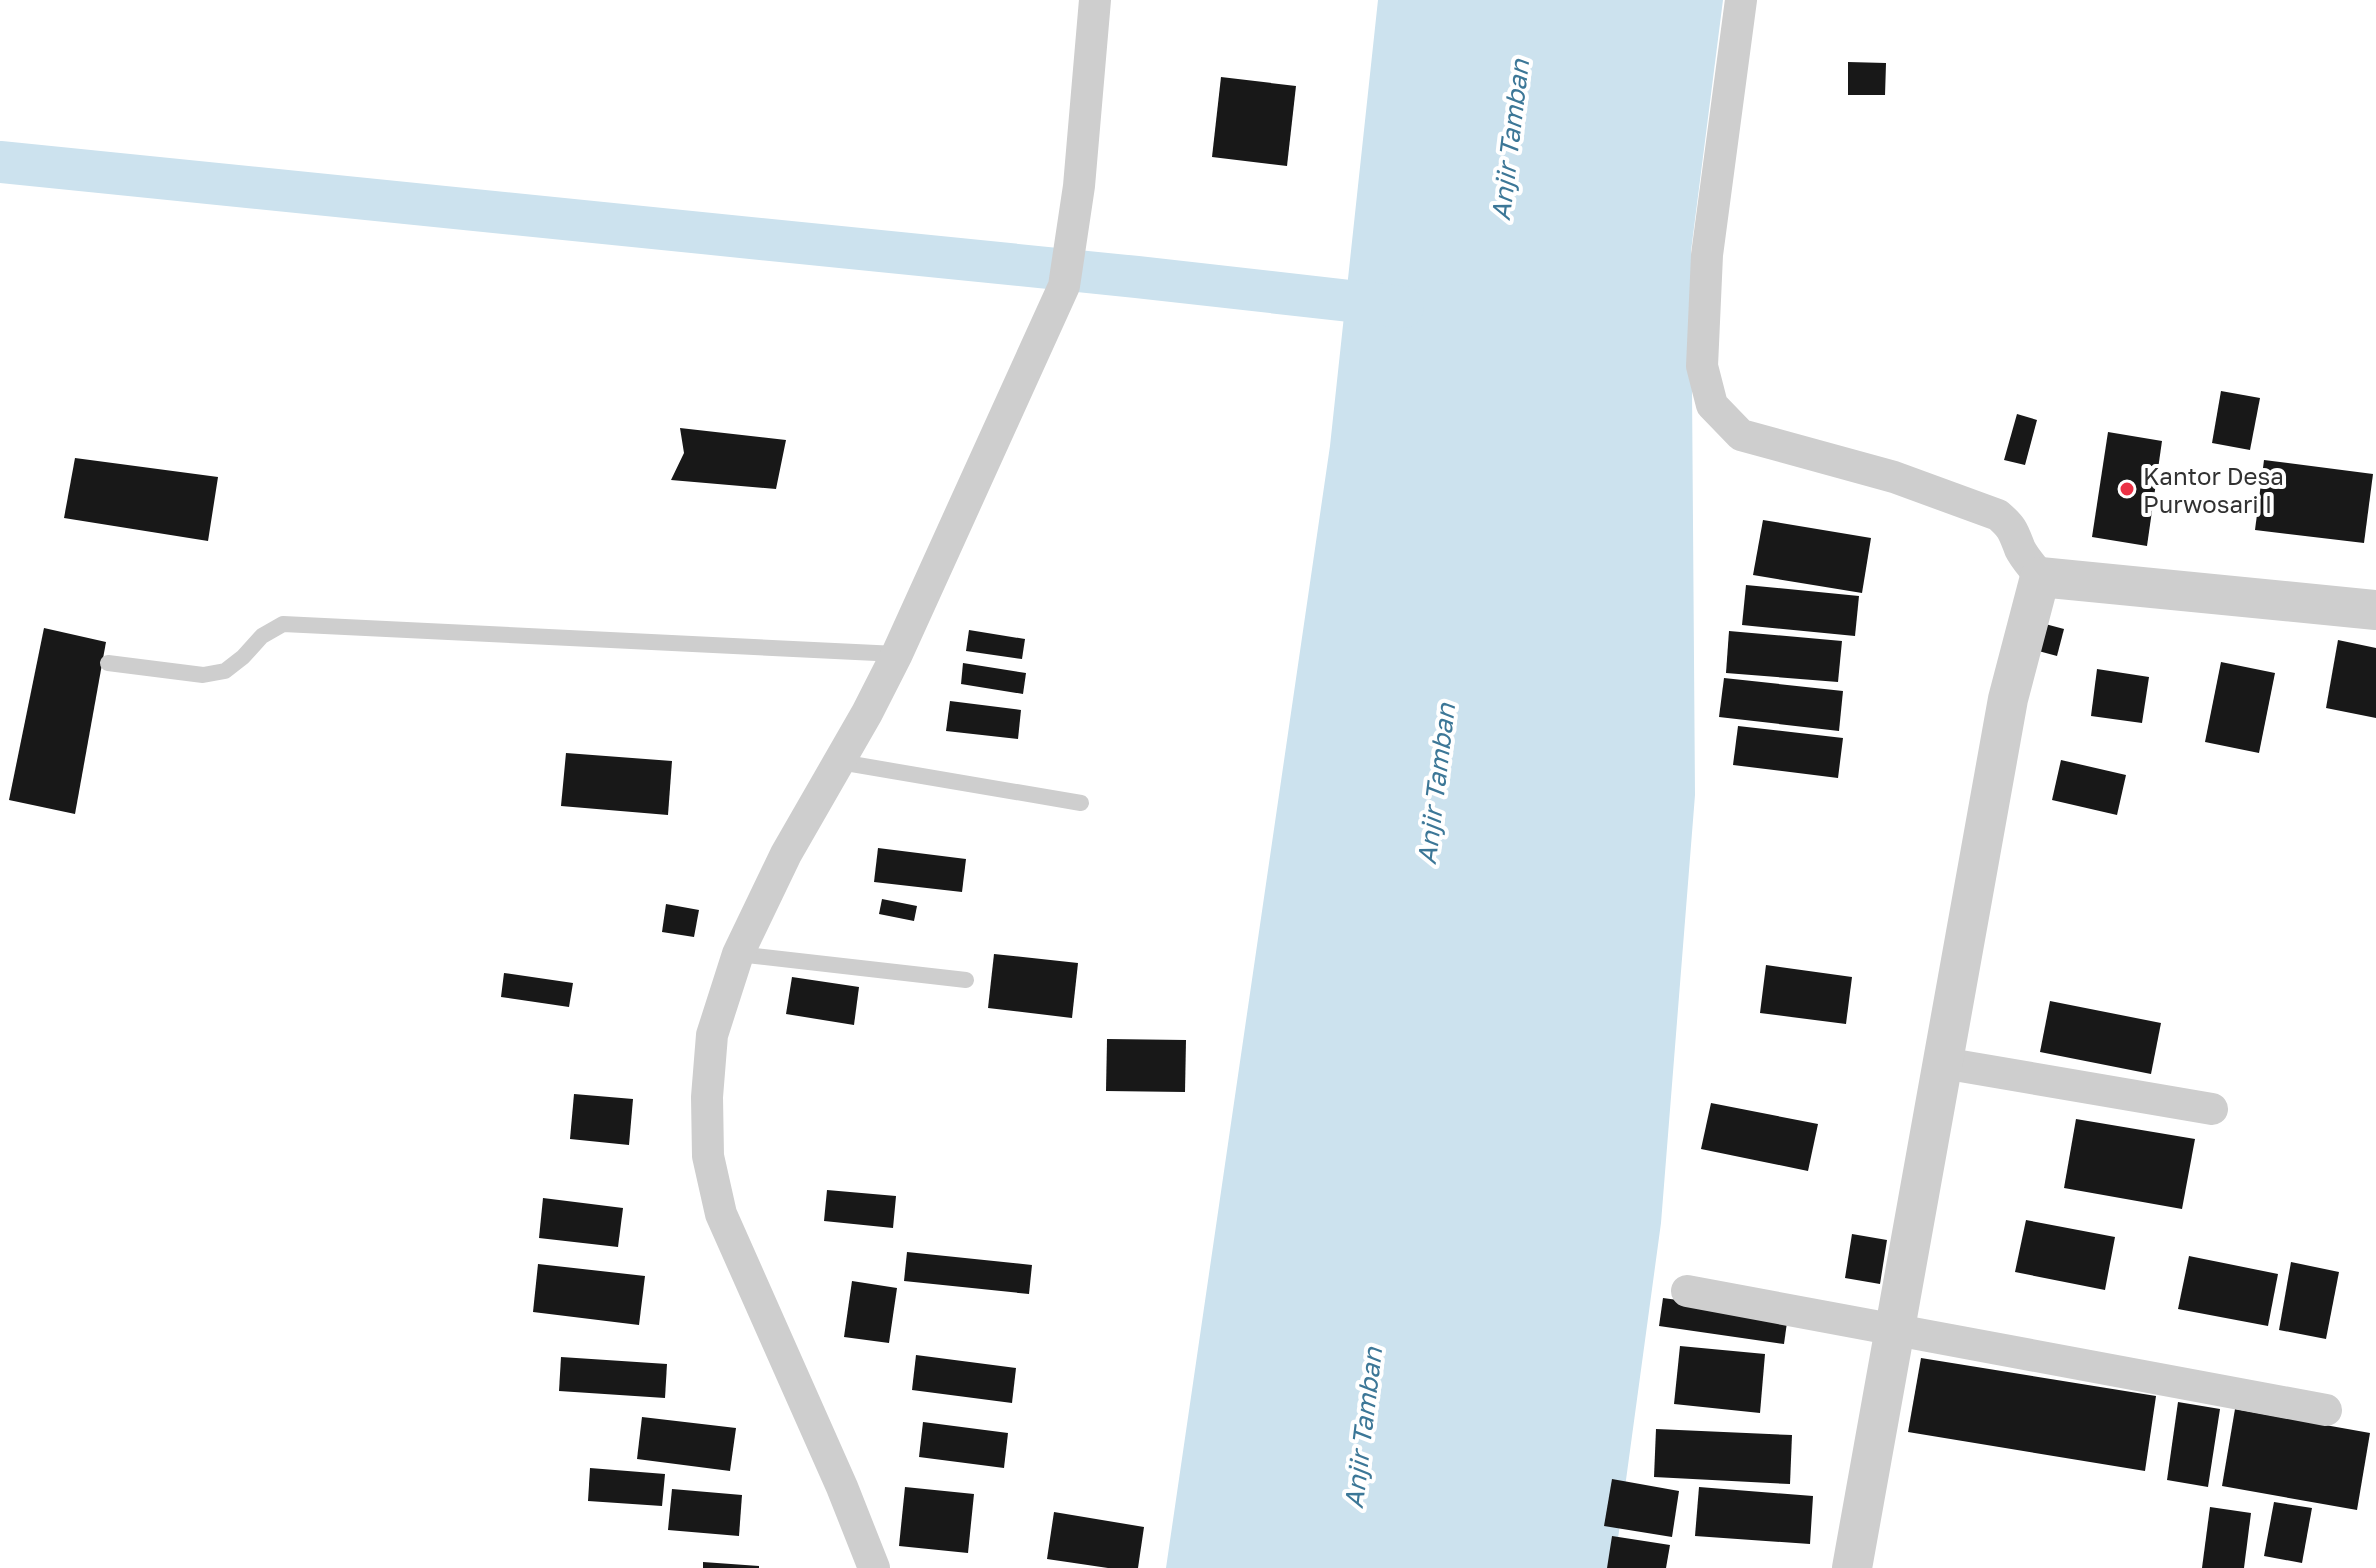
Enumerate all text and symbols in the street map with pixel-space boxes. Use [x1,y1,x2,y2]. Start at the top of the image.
water label: Anjir Tamban [1485,57,1535,222]
place label: Kantor Desa Purwosari I [2143,461,2284,518]
marker: Kantor Desa Purwosari I [2118,480,2136,498]
water label: Anjir Tamban [1411,701,1461,866]
water label: Anjir Tamban [1338,1345,1388,1510]

